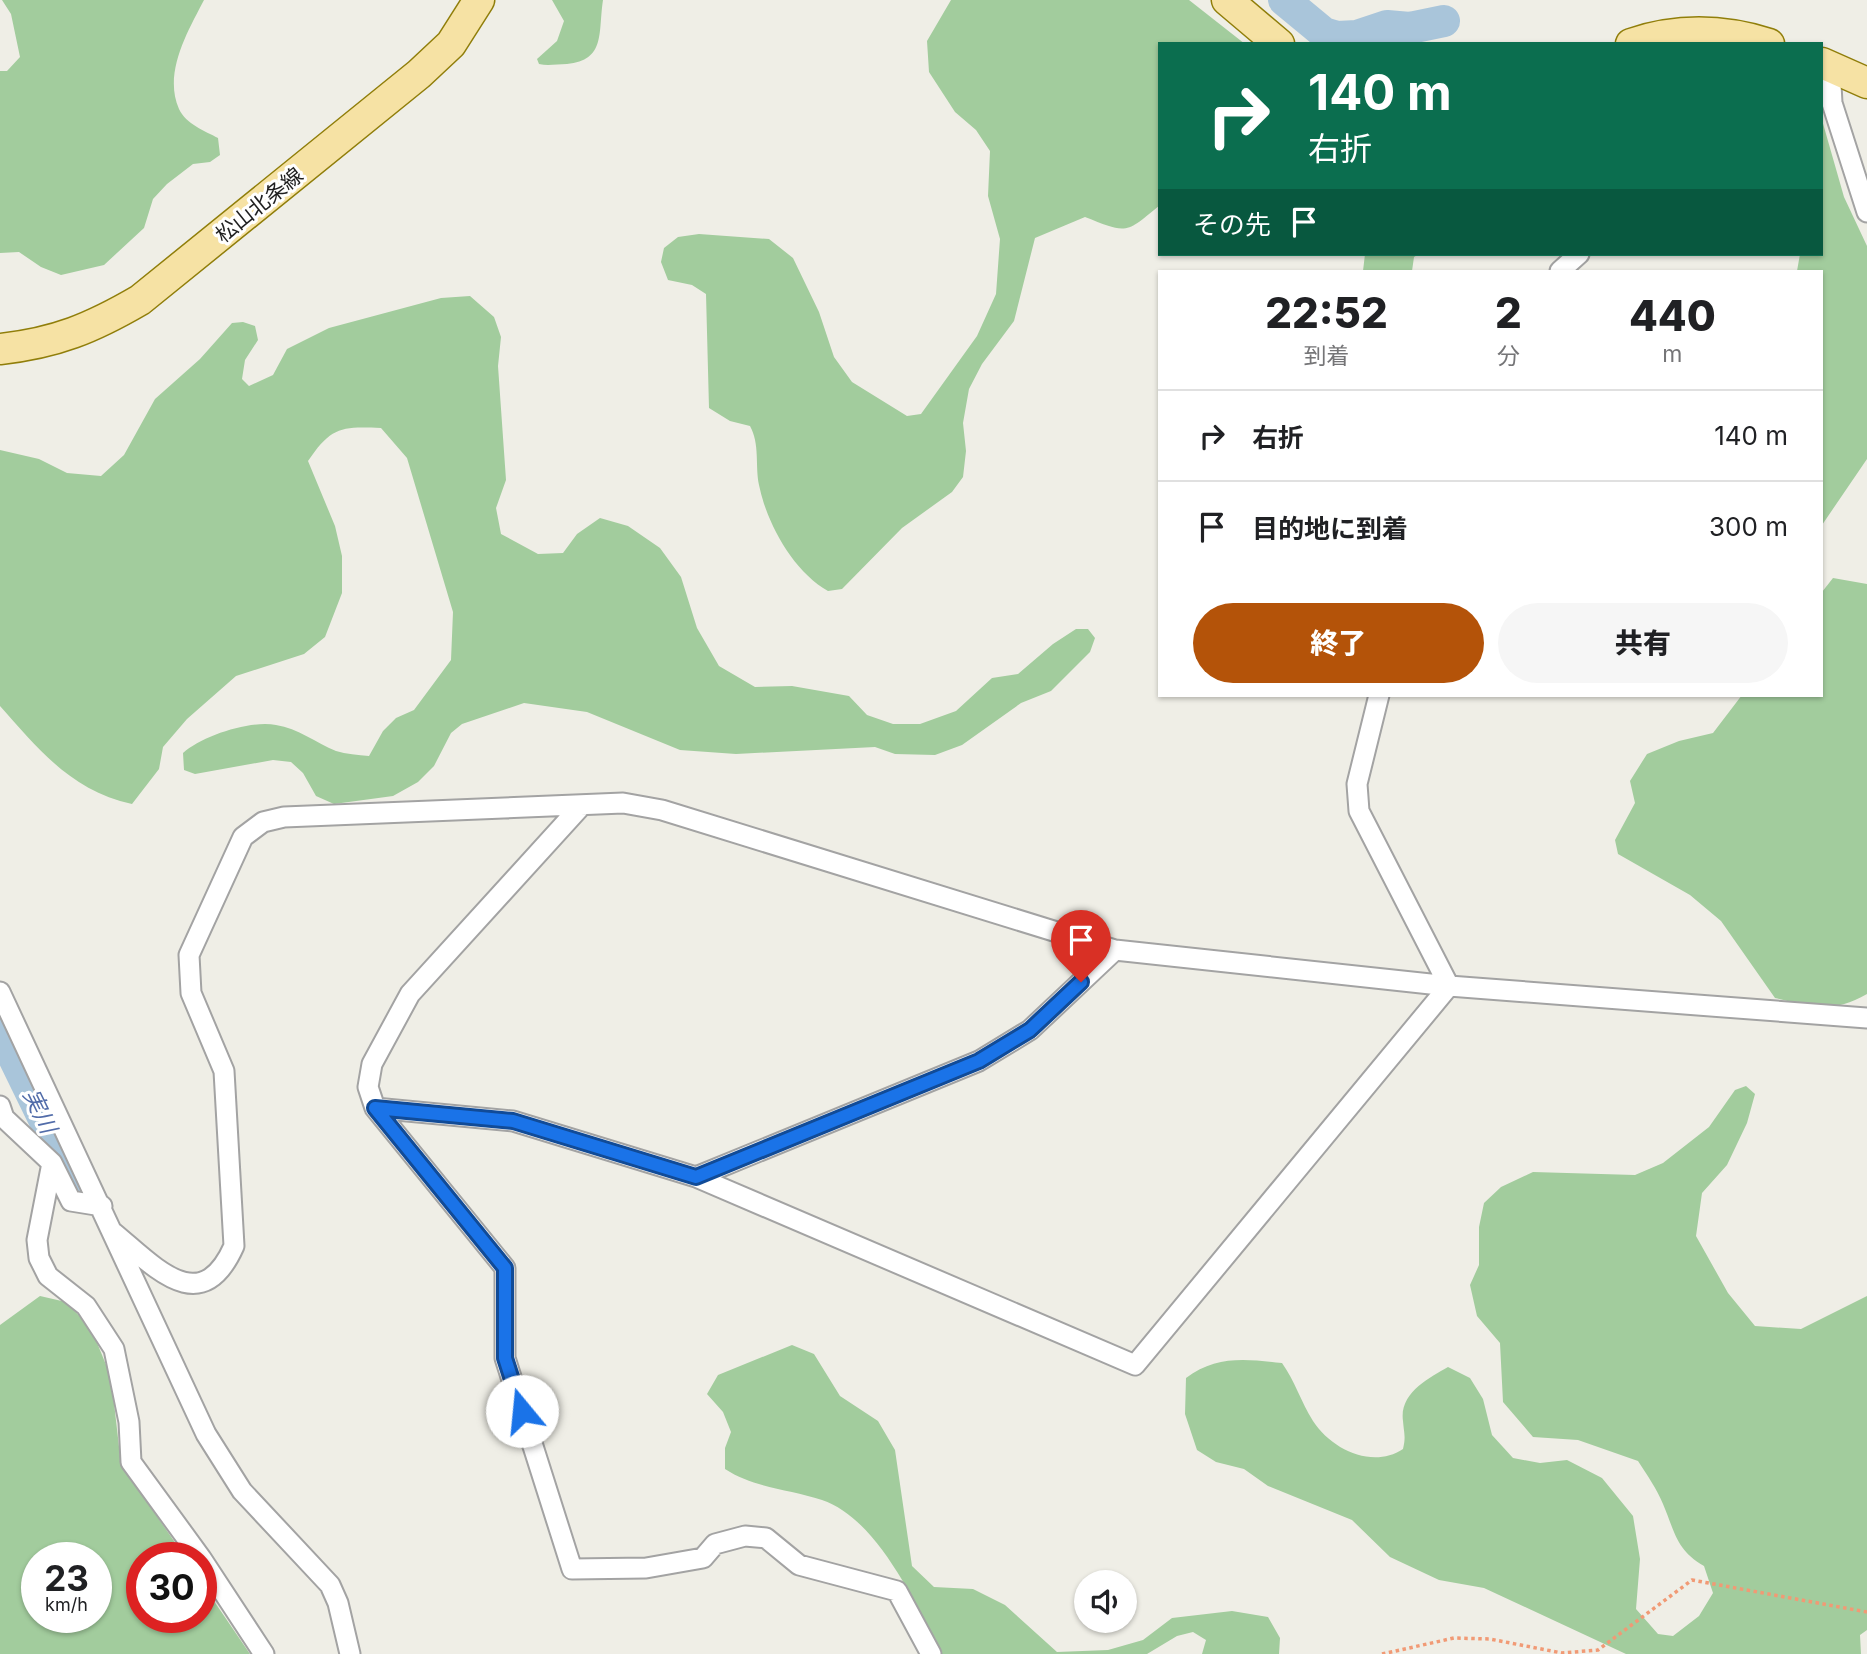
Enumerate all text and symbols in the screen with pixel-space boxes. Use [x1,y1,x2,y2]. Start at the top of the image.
text: 140 m [1308,63,1452,122]
icon: right [1193,70,1284,161]
text: 右折 [1308,129,1372,168]
street label: 松山北条線 [210,162,308,248]
icon: arrive [1285,203,1323,241]
text: その先 [1193,209,1271,240]
text: 22:52 [1265,287,1388,338]
text: 2 [1495,287,1522,338]
text: 440 [1629,290,1716,341]
text: m [1662,340,1682,368]
text: 到着 [1303,342,1349,370]
text: 分 [1497,342,1520,370]
icon: right [1193,417,1231,455]
text: 140 m [1714,420,1788,451]
text: 右折 [1252,422,1304,453]
icon: arrive [1193,508,1231,546]
text: 300 m [1709,511,1788,542]
text: 目的地に到着 [1252,513,1408,544]
button: 終了 [1193,603,1484,683]
button: 共有 [1498,603,1788,683]
pin [1051,910,1111,982]
icon: arrive [1062,921,1100,959]
water label: 実川 [17,1084,64,1141]
position arrow [485,1374,559,1448]
speed limit sign: 30 [126,1542,217,1633]
text: 23 [44,1557,89,1599]
map controls [1074,1570,1137,1633]
button: sound [1074,1570,1137,1633]
text: km/h [45,1594,88,1615]

